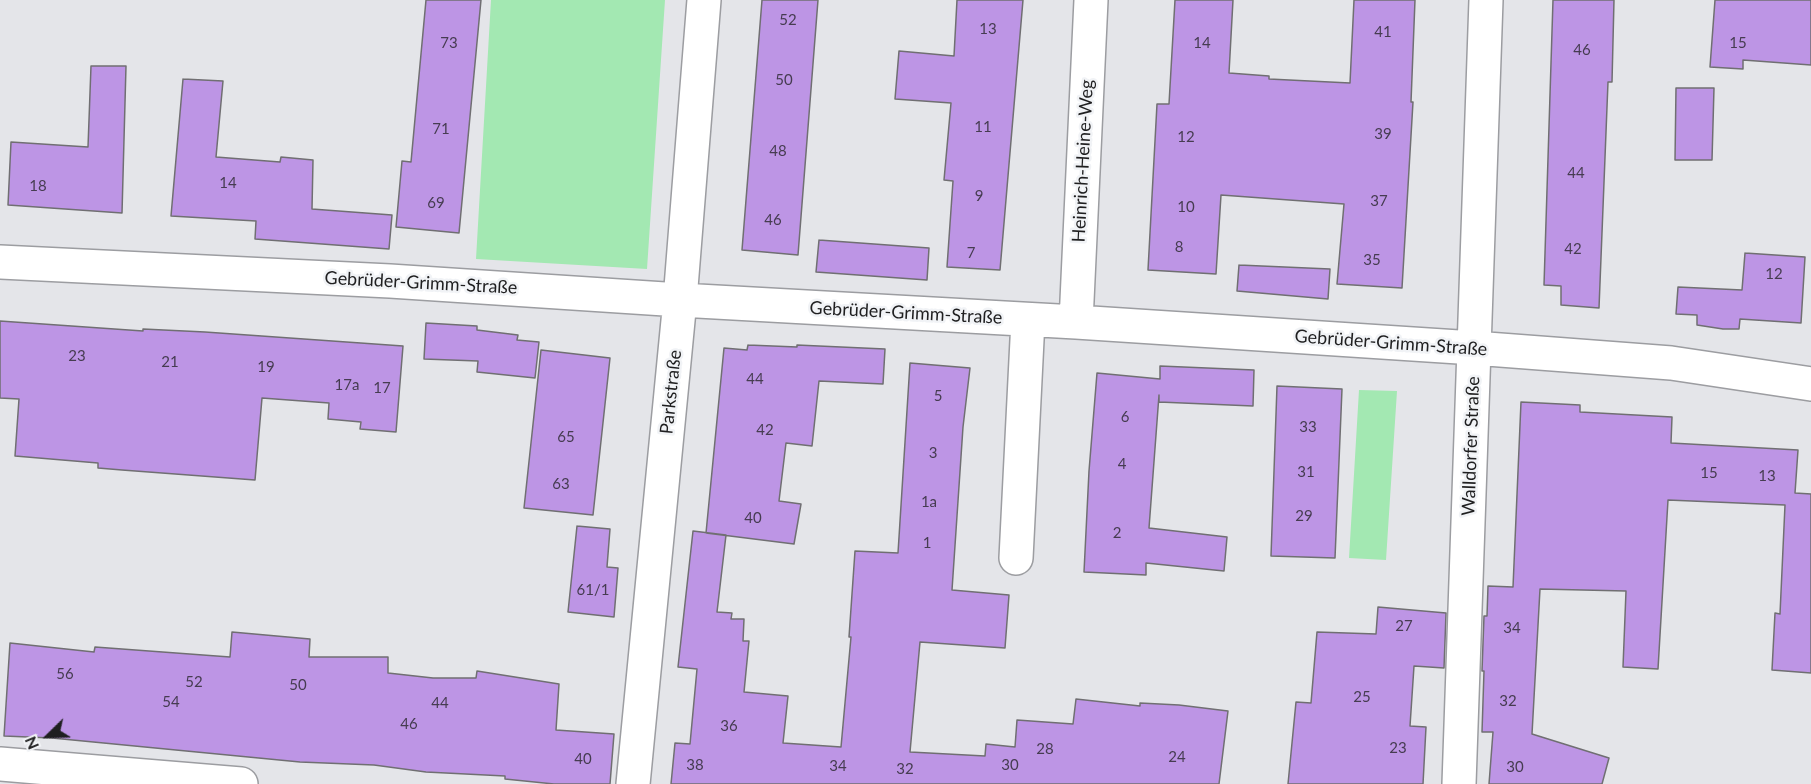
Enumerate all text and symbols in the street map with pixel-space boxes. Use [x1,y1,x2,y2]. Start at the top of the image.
house number: 52 [779,11,797,29]
house number: 13 [979,20,997,38]
house number: 41 [1374,23,1392,41]
house number: 73 [440,34,458,52]
house number: 14 [1193,34,1211,52]
house number: 15 [1729,34,1747,52]
house number: 46 [1573,41,1591,59]
house number: 50 [775,71,793,89]
street label: Heinrich-Heine-Weg [1068,79,1098,243]
house number: 11 [974,118,992,136]
house number: 71 [432,120,450,138]
house number: 39 [1374,125,1392,143]
house number: 12 [1177,128,1195,146]
house number: 48 [769,142,787,160]
house number: 44 [1567,164,1585,182]
house number: 14 [219,174,237,192]
house number: 18 [29,177,47,195]
house number: 9 [975,187,983,205]
house number: 37 [1370,192,1388,210]
house number: 69 [427,194,445,212]
house number: 10 [1177,198,1195,216]
house number: 46 [764,211,782,229]
house number: 8 [1175,238,1183,256]
house number: 42 [1564,240,1582,258]
house number: 7 [967,244,975,262]
house number: 35 [1363,251,1381,269]
house number: 12 [1765,265,1783,283]
street label: Gebrüder-Grimm-Straße [324,267,518,299]
street label: Gebrüder-Grimm-Straße [809,297,1003,329]
street label: Gebrüder-Grimm-Straße [1294,325,1488,361]
house number: 23 [68,347,86,365]
street label: Parkstraße [656,349,686,435]
house number: 21 [161,353,179,371]
house number: 19 [257,358,275,376]
house number: 44 [746,370,764,388]
house number: 17a [335,376,359,394]
street label: Walldorfer Straße [1458,376,1484,516]
house number: 17 [373,379,391,397]
house number: 5 [934,387,942,405]
house number: 6 [1121,408,1129,426]
house number: 33 [1299,418,1317,436]
house number: 42 [756,421,774,439]
house number: 65 [557,428,575,446]
house number: 3 [929,444,937,462]
house number: 4 [1118,455,1126,473]
house number: 31 [1297,463,1315,481]
house number: 15 [1700,464,1718,482]
house number: 13 [1758,467,1776,485]
house number: 63 [552,475,570,493]
house number: 1a [921,493,937,511]
house number: 29 [1295,507,1313,525]
house number: 40 [744,509,762,527]
house number: 2 [1113,524,1121,542]
house number: 1 [923,534,931,552]
house number: 61/1 [577,581,609,599]
house number: 27 [1395,617,1413,635]
house number: 34 [1503,619,1521,637]
house number: 56 [56,665,74,683]
house number: 52 [185,673,203,691]
house number: 50 [289,676,307,694]
house number: 25 [1353,688,1371,706]
house number: 32 [1499,692,1517,710]
house number: 54 [162,693,180,711]
house number: 44 [431,694,449,712]
north arrow [18,706,78,766]
house number: 46 [400,715,418,733]
house number: 36 [720,717,738,735]
text: N [20,734,42,753]
house number: 23 [1389,739,1407,757]
house number: 28 [1036,740,1054,758]
house number: 24 [1168,748,1186,766]
house number: 40 [574,750,592,768]
house number: 38 [686,756,704,774]
house number: 30 [1001,756,1019,774]
house number: 34 [829,757,847,775]
house number: 30 [1506,758,1524,776]
house number: 32 [896,760,914,778]

